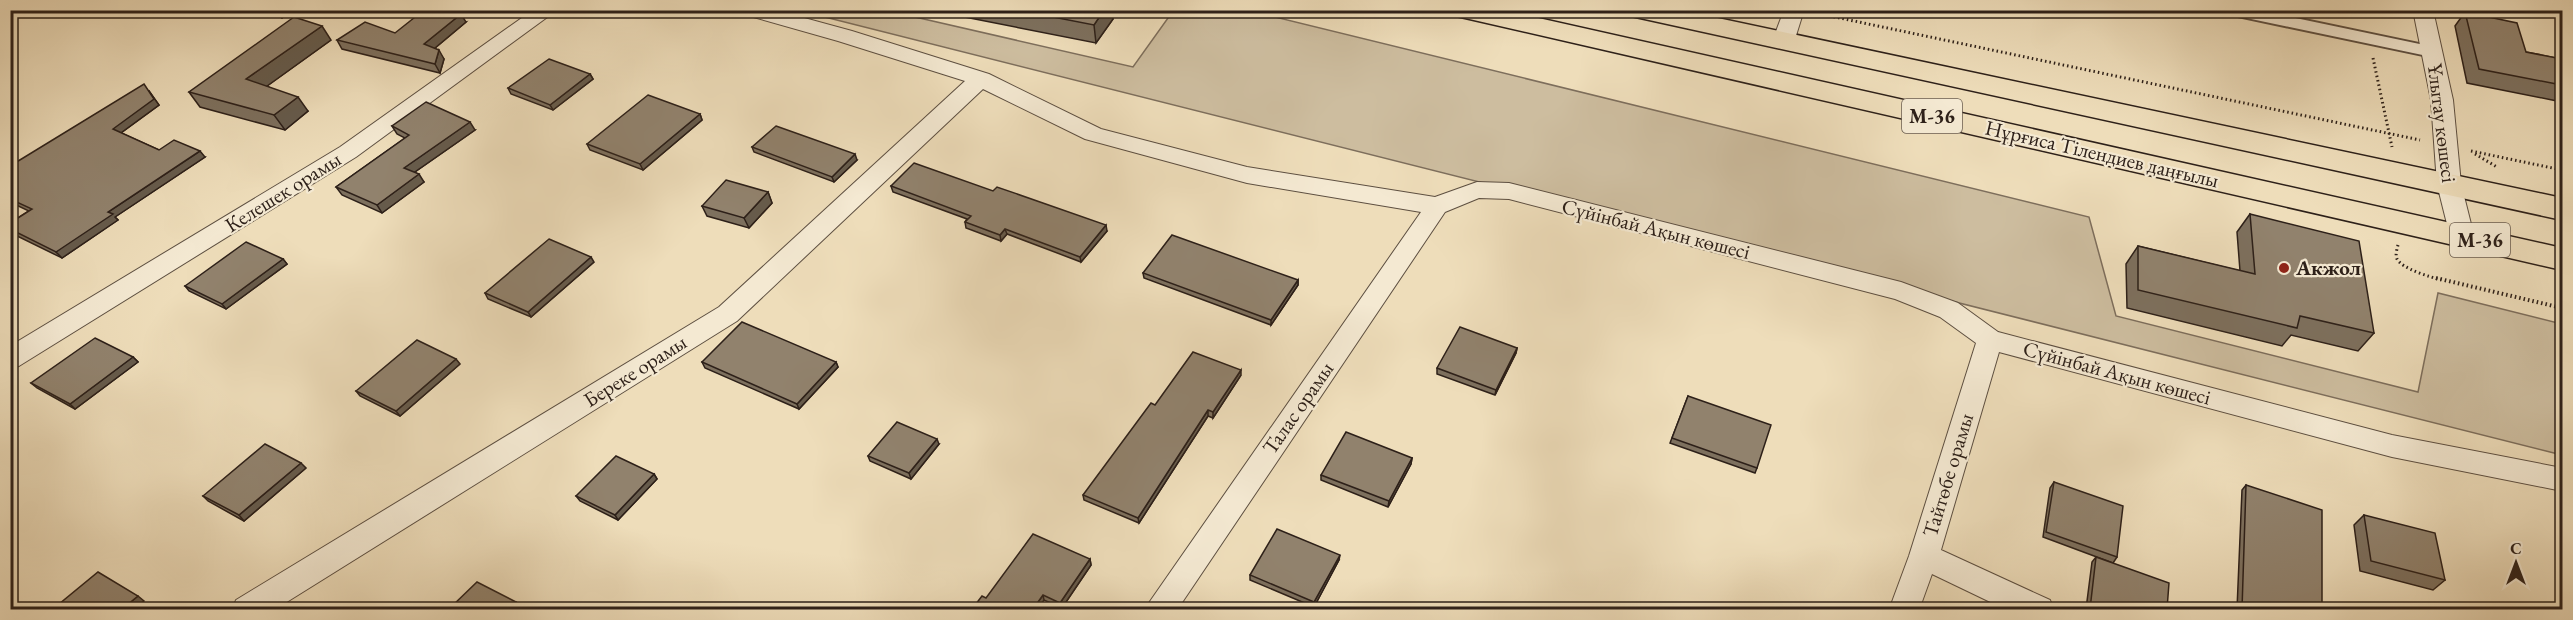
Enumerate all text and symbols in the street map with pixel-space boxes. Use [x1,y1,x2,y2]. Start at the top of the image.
street label: Ұлытау көшесі [2422,62,2463,184]
road number: M-36 [1902,99,1962,133]
street label: Нұрғиса Тілендиев даңғылы [1983,113,2222,194]
street label: Келешек орамы [220,145,346,238]
street label: Сүйінбай Ақын көшесі [1559,192,1753,265]
road number: M-36 [2450,223,2510,257]
place label: Акжол [2295,254,2361,281]
marker: Акжол [2277,261,2291,275]
street label: Береке орамы [578,328,692,413]
street label: Сүйінбай Ақын көшесі [2020,334,2214,411]
street label: Талас орамы [1256,356,1339,459]
street label: Тайтөбе орамы [1916,410,1979,540]
north arrow [2486,533,2546,593]
text: С [2510,538,2522,559]

